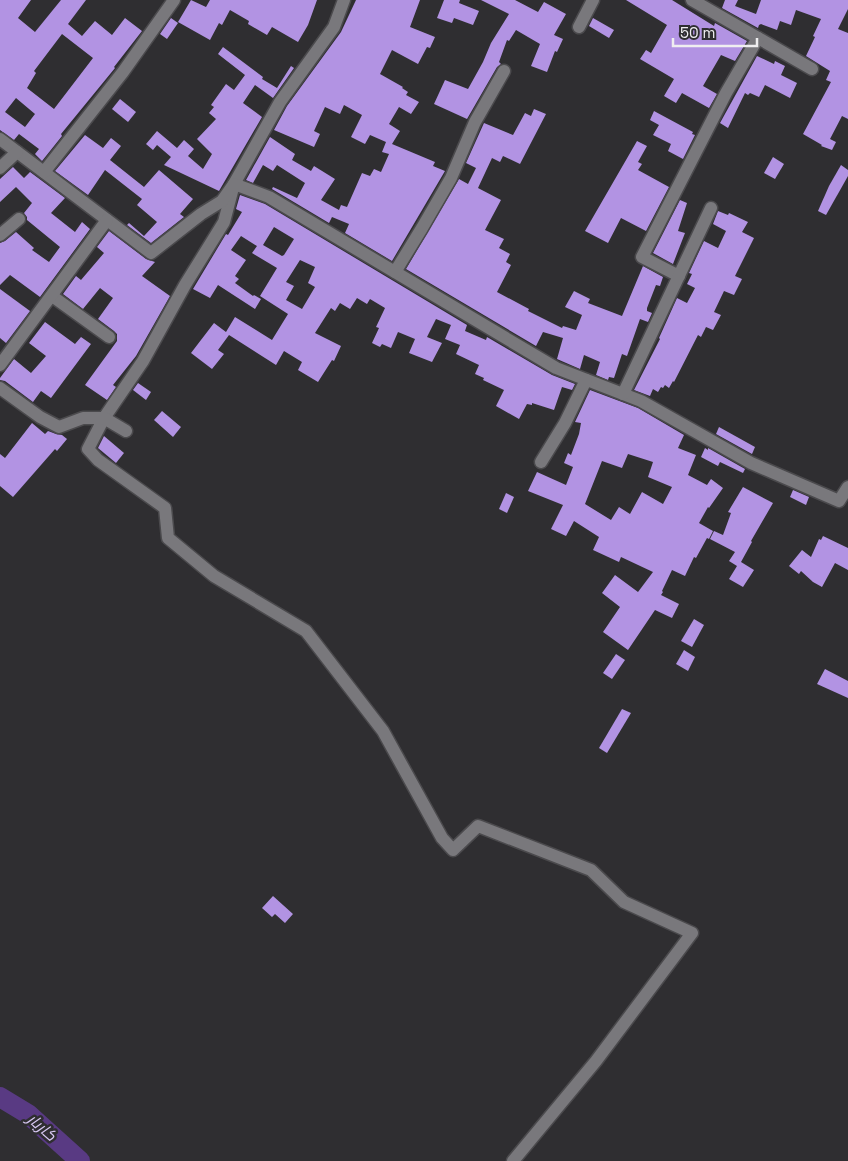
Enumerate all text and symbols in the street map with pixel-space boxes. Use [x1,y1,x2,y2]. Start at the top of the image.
scale bar [673,15,757,47]
text: 50 m [680,23,715,42]
water label: کاربار [21,1107,61,1145]

